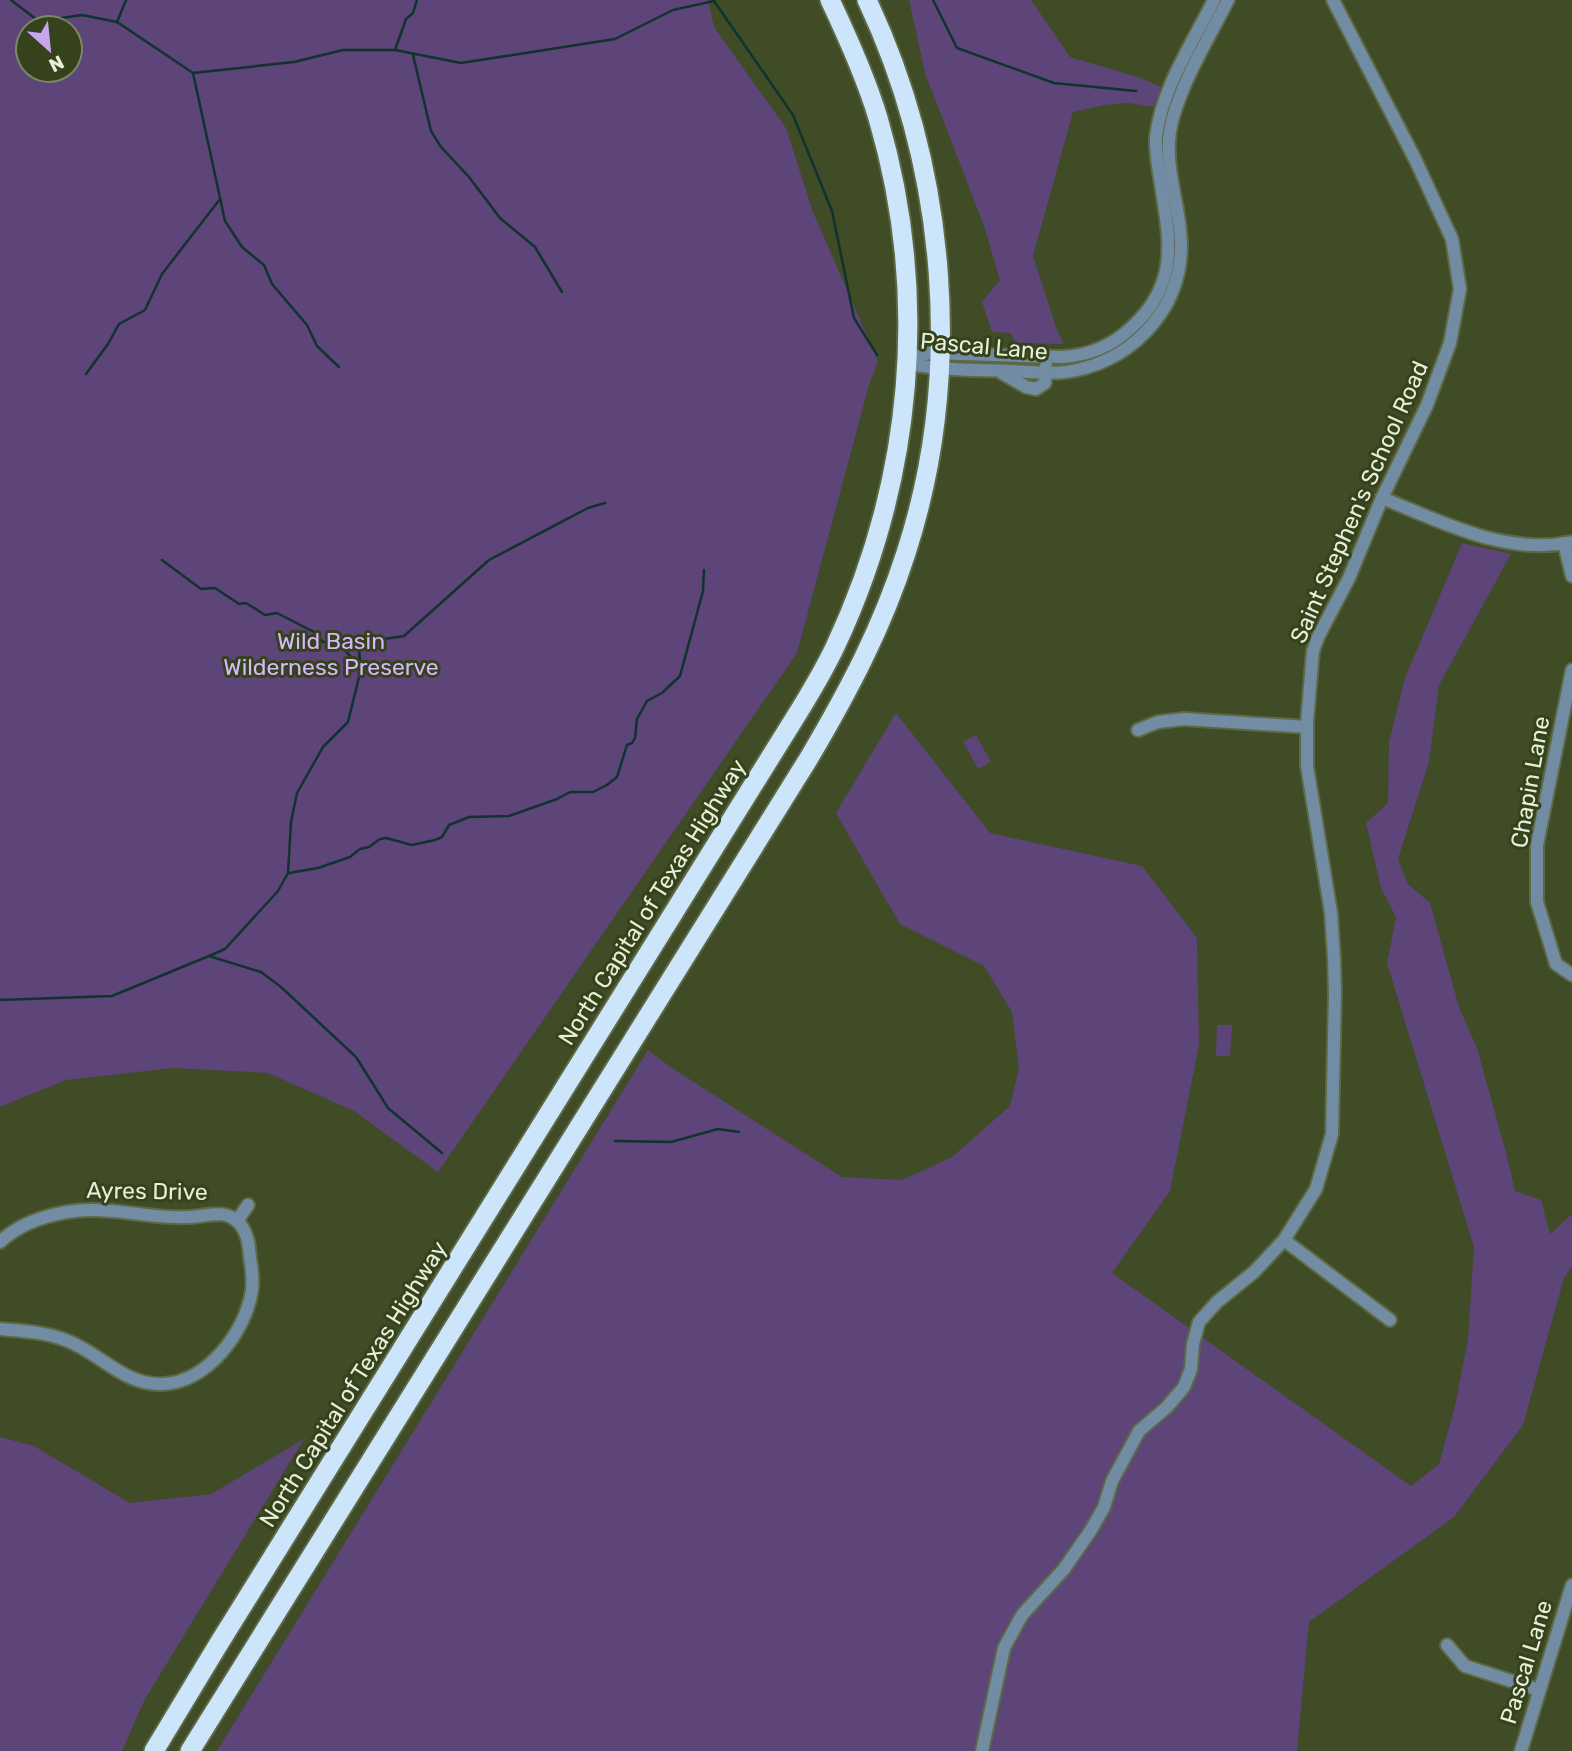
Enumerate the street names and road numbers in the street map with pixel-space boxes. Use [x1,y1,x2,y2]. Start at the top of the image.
street label: Pascal Lane [919,326,1049,366]
street label: Saint Stephen's School Road [1284,357,1434,647]
street label: Chapin Lane [1505,714,1555,850]
street label: North Capital of Texas Highway [552,754,752,1050]
street label: Ayres Drive [86,1176,208,1206]
street label: North Capital of Texas Highway [253,1236,453,1532]
street label: Pascal Lane [1494,1597,1558,1727]

